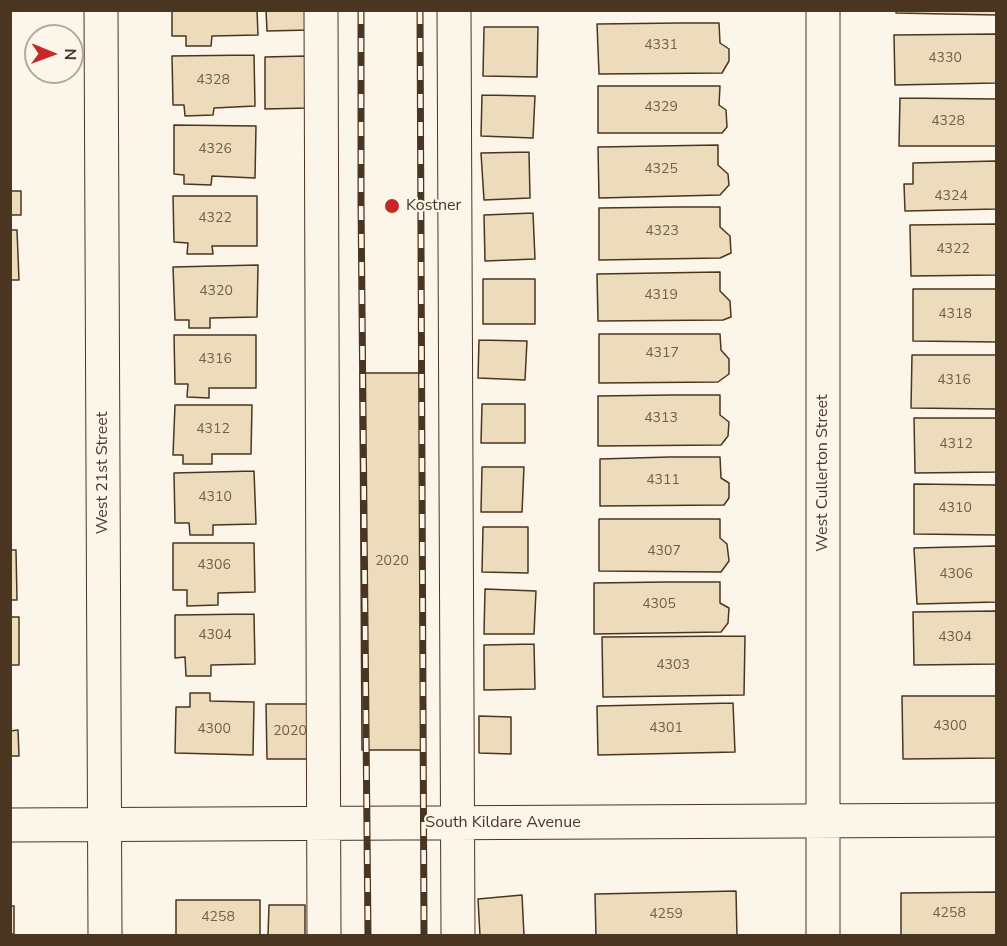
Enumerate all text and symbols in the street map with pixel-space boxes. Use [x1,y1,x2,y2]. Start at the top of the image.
north arrow [24,24,84,84]
house number: 4331 [644,38,678,54]
text: N [59,48,81,60]
house number: 4330 [928,51,962,67]
house number: 4328 [196,73,230,89]
house number: 4329 [644,100,678,116]
house number: 4328 [931,114,965,130]
house number: 4326 [198,142,232,158]
house number: 4325 [644,162,678,178]
house number: 4324 [934,189,968,205]
place label: Kostner [406,196,461,216]
marker: Kostner [383,197,401,215]
house number: 4322 [198,211,232,227]
house number: 4323 [645,224,679,240]
house number: 4322 [936,242,970,258]
house number: 4320 [199,284,233,300]
house number: 4319 [644,288,678,304]
house number: 4318 [938,307,972,323]
house number: 4317 [645,346,679,362]
house number: 4316 [198,352,232,368]
house number: 4316 [937,373,971,389]
street label: West Cullerton Street [813,394,833,552]
house number: 4313 [644,411,678,427]
street label: West 21st Street [93,412,113,534]
house number: 4312 [196,422,230,438]
house number: 4312 [939,437,973,453]
house number: 4311 [646,473,680,489]
house number: 4310 [198,490,232,506]
house number: 4310 [938,501,972,517]
house number: 4307 [647,544,681,560]
house number: 2020 [375,554,409,570]
house number: 4306 [197,558,231,574]
house number: 4306 [939,567,973,583]
house number: 4305 [642,597,676,613]
house number: 4304 [198,628,232,644]
house number: 4304 [938,630,972,646]
house number: 4303 [656,658,690,674]
house number: 4300 [933,719,967,735]
house number: 4301 [649,721,683,737]
house number: 4300 [197,722,231,738]
house number: 2020 [273,724,307,740]
street label: South Kildare Avenue [425,813,581,833]
house number: 4258 [932,906,966,922]
house number: 4259 [649,907,683,923]
house number: 4258 [201,910,235,926]

